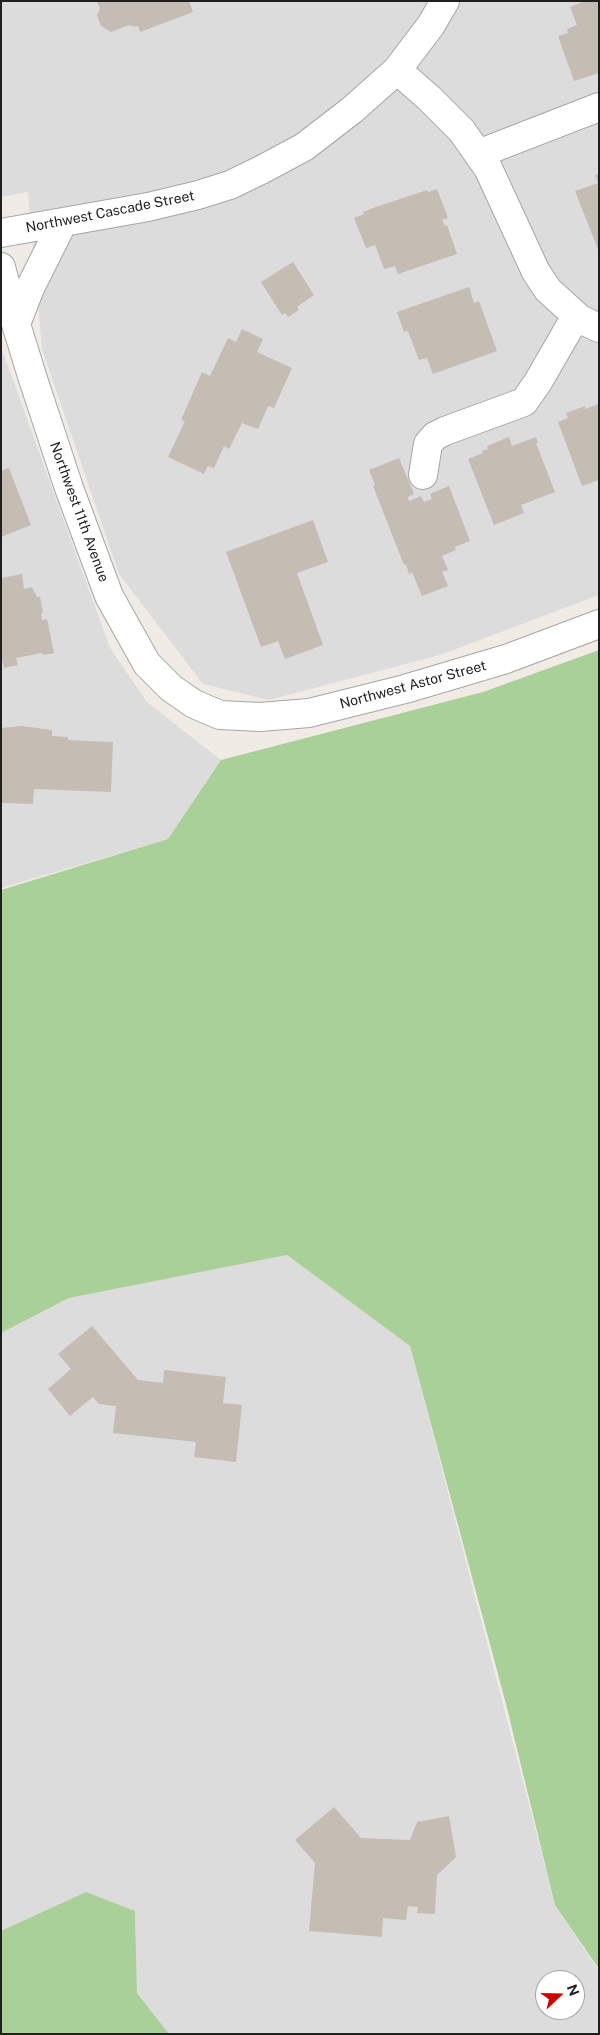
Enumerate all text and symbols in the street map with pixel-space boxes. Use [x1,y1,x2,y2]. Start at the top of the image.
street label: Northwest Cascade Street [24,187,196,237]
street label: Northwest 11th Avenue [46,440,112,584]
street label: Northwest Astor Street [338,657,488,713]
north arrow [535,1970,585,2020]
text: N [564,1982,582,1998]

